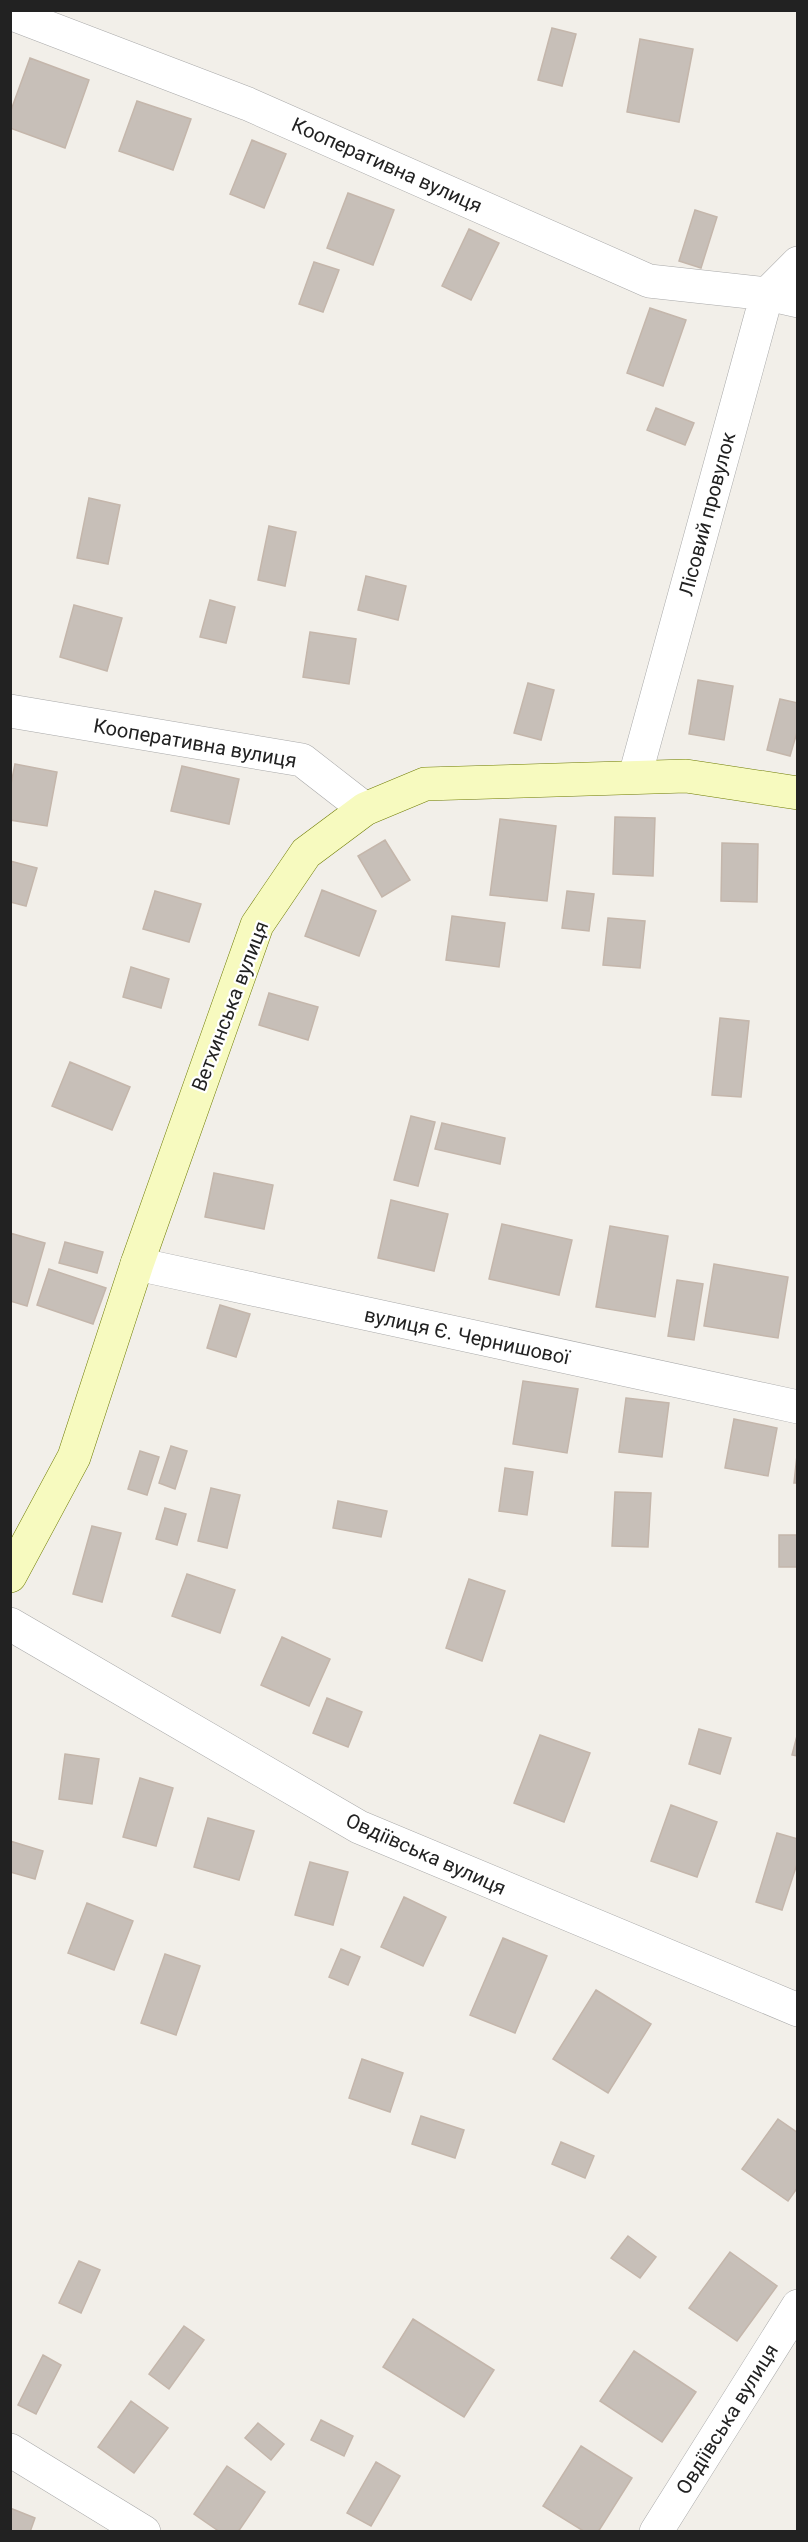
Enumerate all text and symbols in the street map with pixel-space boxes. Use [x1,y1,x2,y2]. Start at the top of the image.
street label: Кооперативна вулиця [288,112,486,218]
street label: Лісовий провулок [674,429,740,599]
street label: Кооперативна вулиця [92,713,298,773]
street label: Ветхинська вулиця [187,918,273,1094]
street label: вулиця Є. Чернишової [362,1303,573,1370]
street label: Овдіївська вулиця [342,1808,510,1900]
street label: Овдіївська вулиця [671,2339,783,2499]

